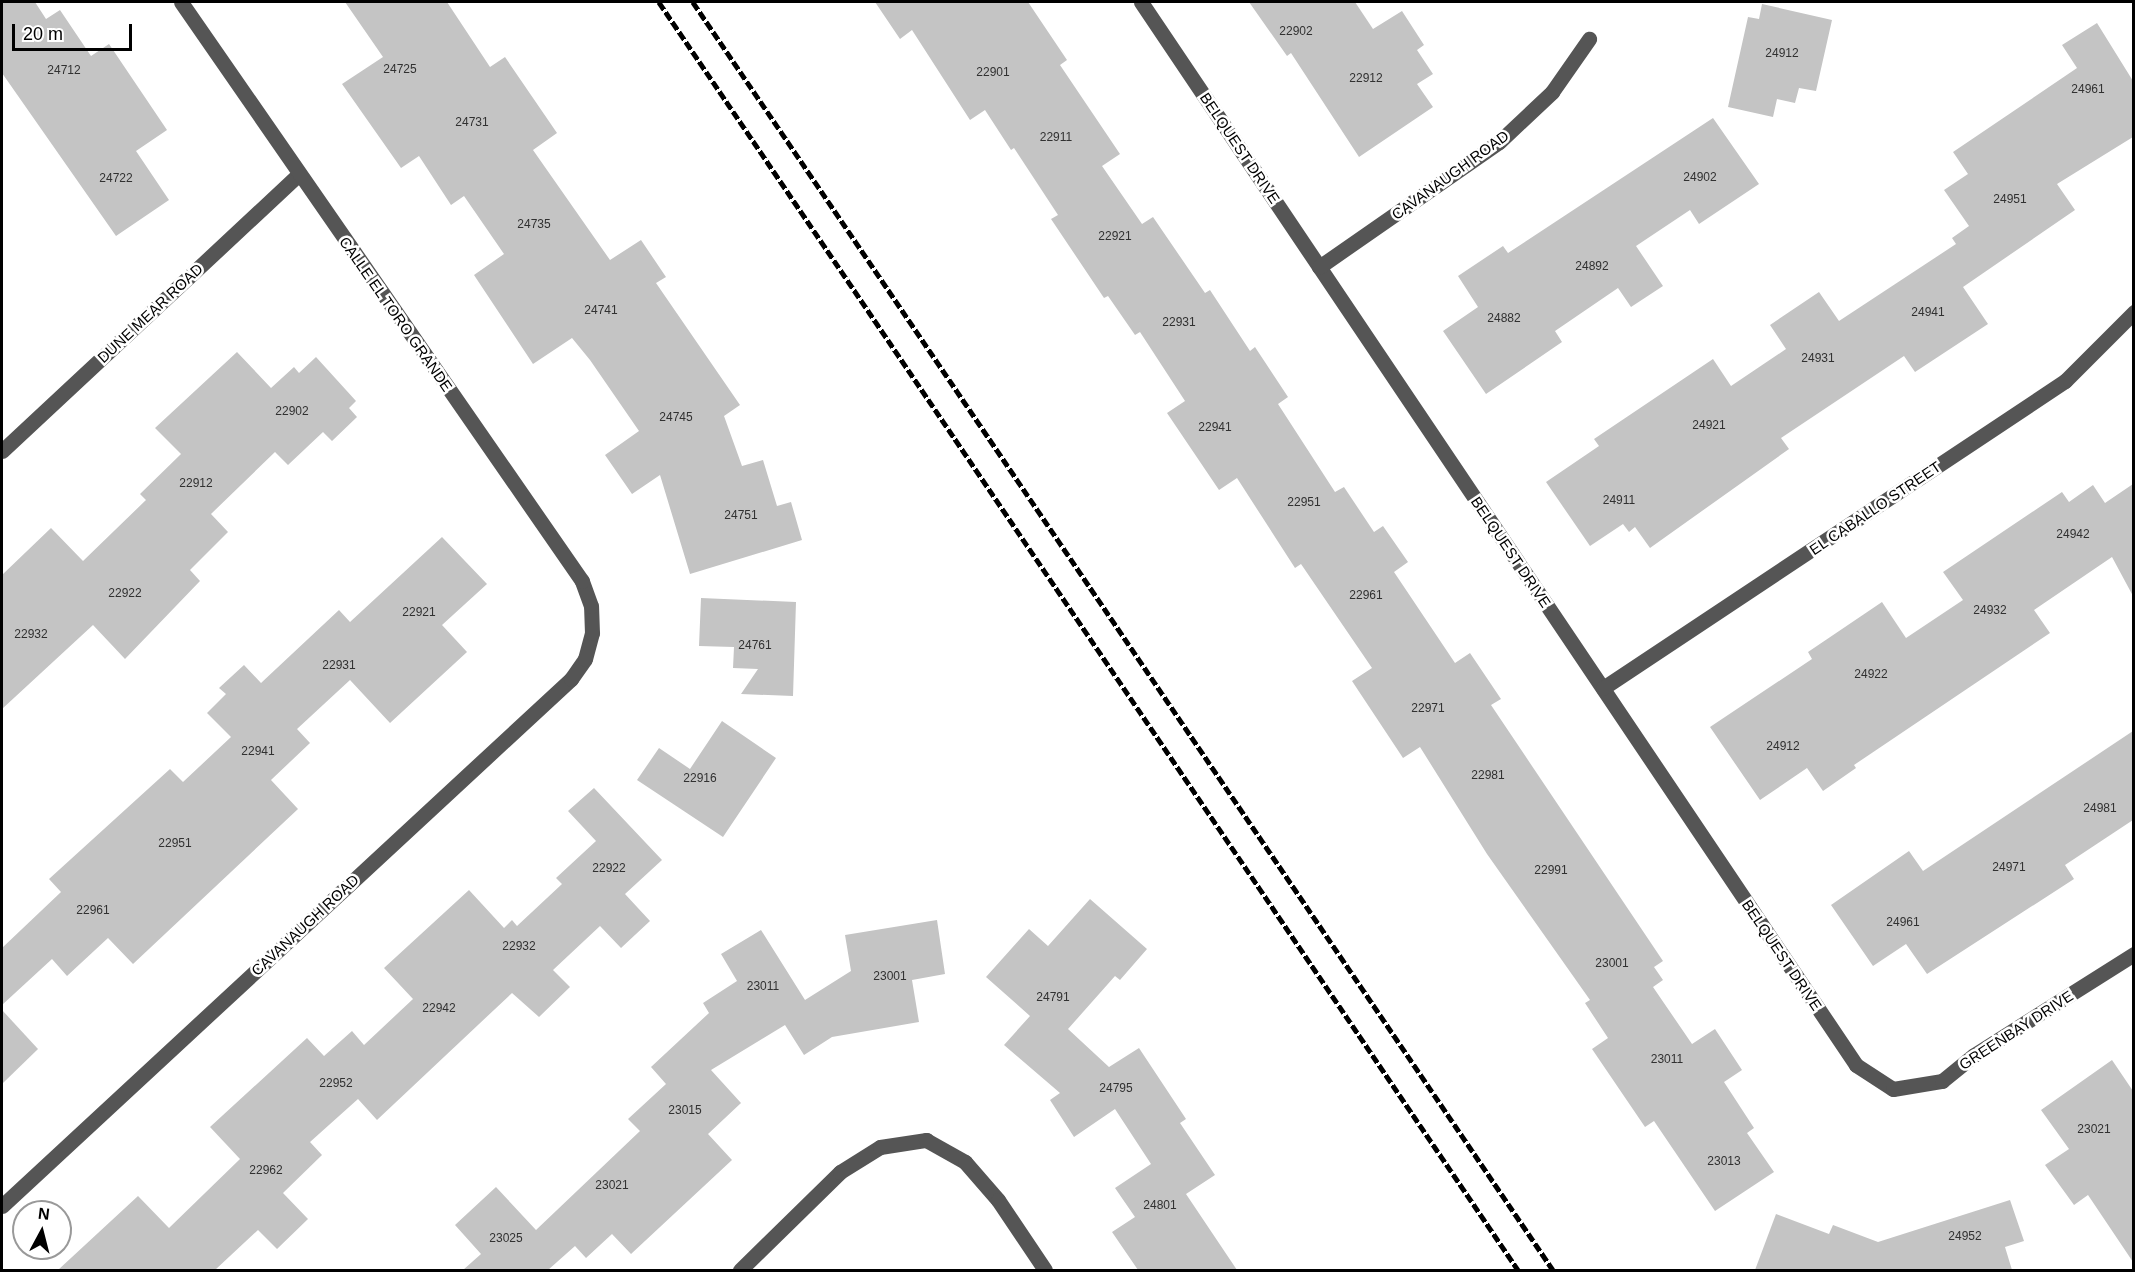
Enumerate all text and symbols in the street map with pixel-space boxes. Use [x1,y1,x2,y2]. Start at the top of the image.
scale bar [15,12,135,50]
text: 20 m [23,24,63,44]
house number: 22902 [1279,25,1313,39]
house number: 24912 [1765,47,1799,61]
house number: 24725 [383,63,417,77]
house number: 24712 [47,64,81,78]
house number: 22901 [976,66,1010,80]
house number: 22912 [1349,72,1383,86]
house number: 24961 [2071,83,2105,97]
street label: BELQUEST DRIVE [1196,89,1284,207]
house number: 24731 [455,116,489,130]
street label: CAVANAUGH ROAD [1388,126,1512,224]
house number: 22911 [1040,131,1072,145]
house number: 24902 [1683,171,1717,185]
house number: 24722 [99,172,133,186]
house number: 24951 [1993,193,2027,207]
house number: 24735 [517,218,551,232]
house number: 22921 [1098,230,1132,244]
street label: CALLE EL TORO GRANDE [335,233,457,395]
street label: DUNE MEAR ROAD [94,260,206,366]
house number: 24892 [1575,260,1609,274]
house number: 24741 [584,304,618,318]
house number: 24941 [1911,306,1945,320]
house number: 24882 [1487,312,1521,326]
house number: 22931 [1162,316,1196,330]
house number: 24931 [1801,352,1835,366]
house number: 22902 [275,405,309,419]
house number: 24745 [659,411,693,425]
house number: 24921 [1692,419,1726,433]
house number: 22941 [1198,421,1232,435]
street label: EL CABALLO STREET [1806,457,1944,559]
house number: 22912 [179,477,213,491]
street label: BELQUEST DRIVE [1467,493,1555,611]
house number: 24911 [1603,494,1635,508]
house number: 22951 [1287,496,1321,510]
house number: 24751 [724,509,758,523]
house number: 24942 [2056,528,2090,542]
house number: 22922 [108,587,142,601]
house number: 22961 [1349,589,1383,603]
house number: 24932 [1973,604,2007,618]
house number: 22921 [402,606,436,620]
house number: 22932 [14,628,48,642]
house number: 24761 [738,639,772,653]
house number: 22931 [322,659,356,673]
house number: 24922 [1854,668,1888,682]
house number: 22971 [1411,702,1445,716]
house number: 24912 [1766,740,1800,754]
house number: 22941 [241,745,275,759]
house number: 22981 [1471,769,1505,783]
house number: 22916 [683,772,717,786]
house number: 24981 [2083,802,2117,816]
house number: 22951 [158,837,192,851]
house number: 24971 [1992,861,2026,875]
house number: 22922 [592,862,626,876]
house number: 22991 [1534,864,1568,878]
street label: CAVANAUGH ROAD [248,871,362,979]
street label: BELQUEST DRIVE [1738,896,1826,1014]
house number: 22961 [76,904,110,918]
house number: 24961 [1886,916,1920,930]
house number: 22932 [502,940,536,954]
house number: 23001 [1595,957,1629,971]
house number: 23001 [873,970,907,984]
house number: 23011 [747,980,779,994]
street label: GREENBAY DRIVE [1956,986,2076,1074]
house number: 24791 [1036,991,1070,1005]
house number: 22942 [422,1002,456,1016]
house number: 23011 [1651,1053,1683,1067]
house number: 22952 [319,1077,353,1091]
house number: 24795 [1099,1082,1133,1096]
house number: 23015 [668,1104,702,1118]
house number: 23021 [2077,1123,2111,1137]
house number: 23013 [1707,1155,1741,1169]
house number: 22962 [249,1164,283,1178]
house number: 23021 [595,1179,629,1193]
house number: 24801 [1143,1199,1177,1213]
north arrow [12,1200,72,1260]
text: N [37,1204,51,1223]
house number: 24952 [1948,1230,1982,1244]
house number: 23025 [489,1232,523,1246]

